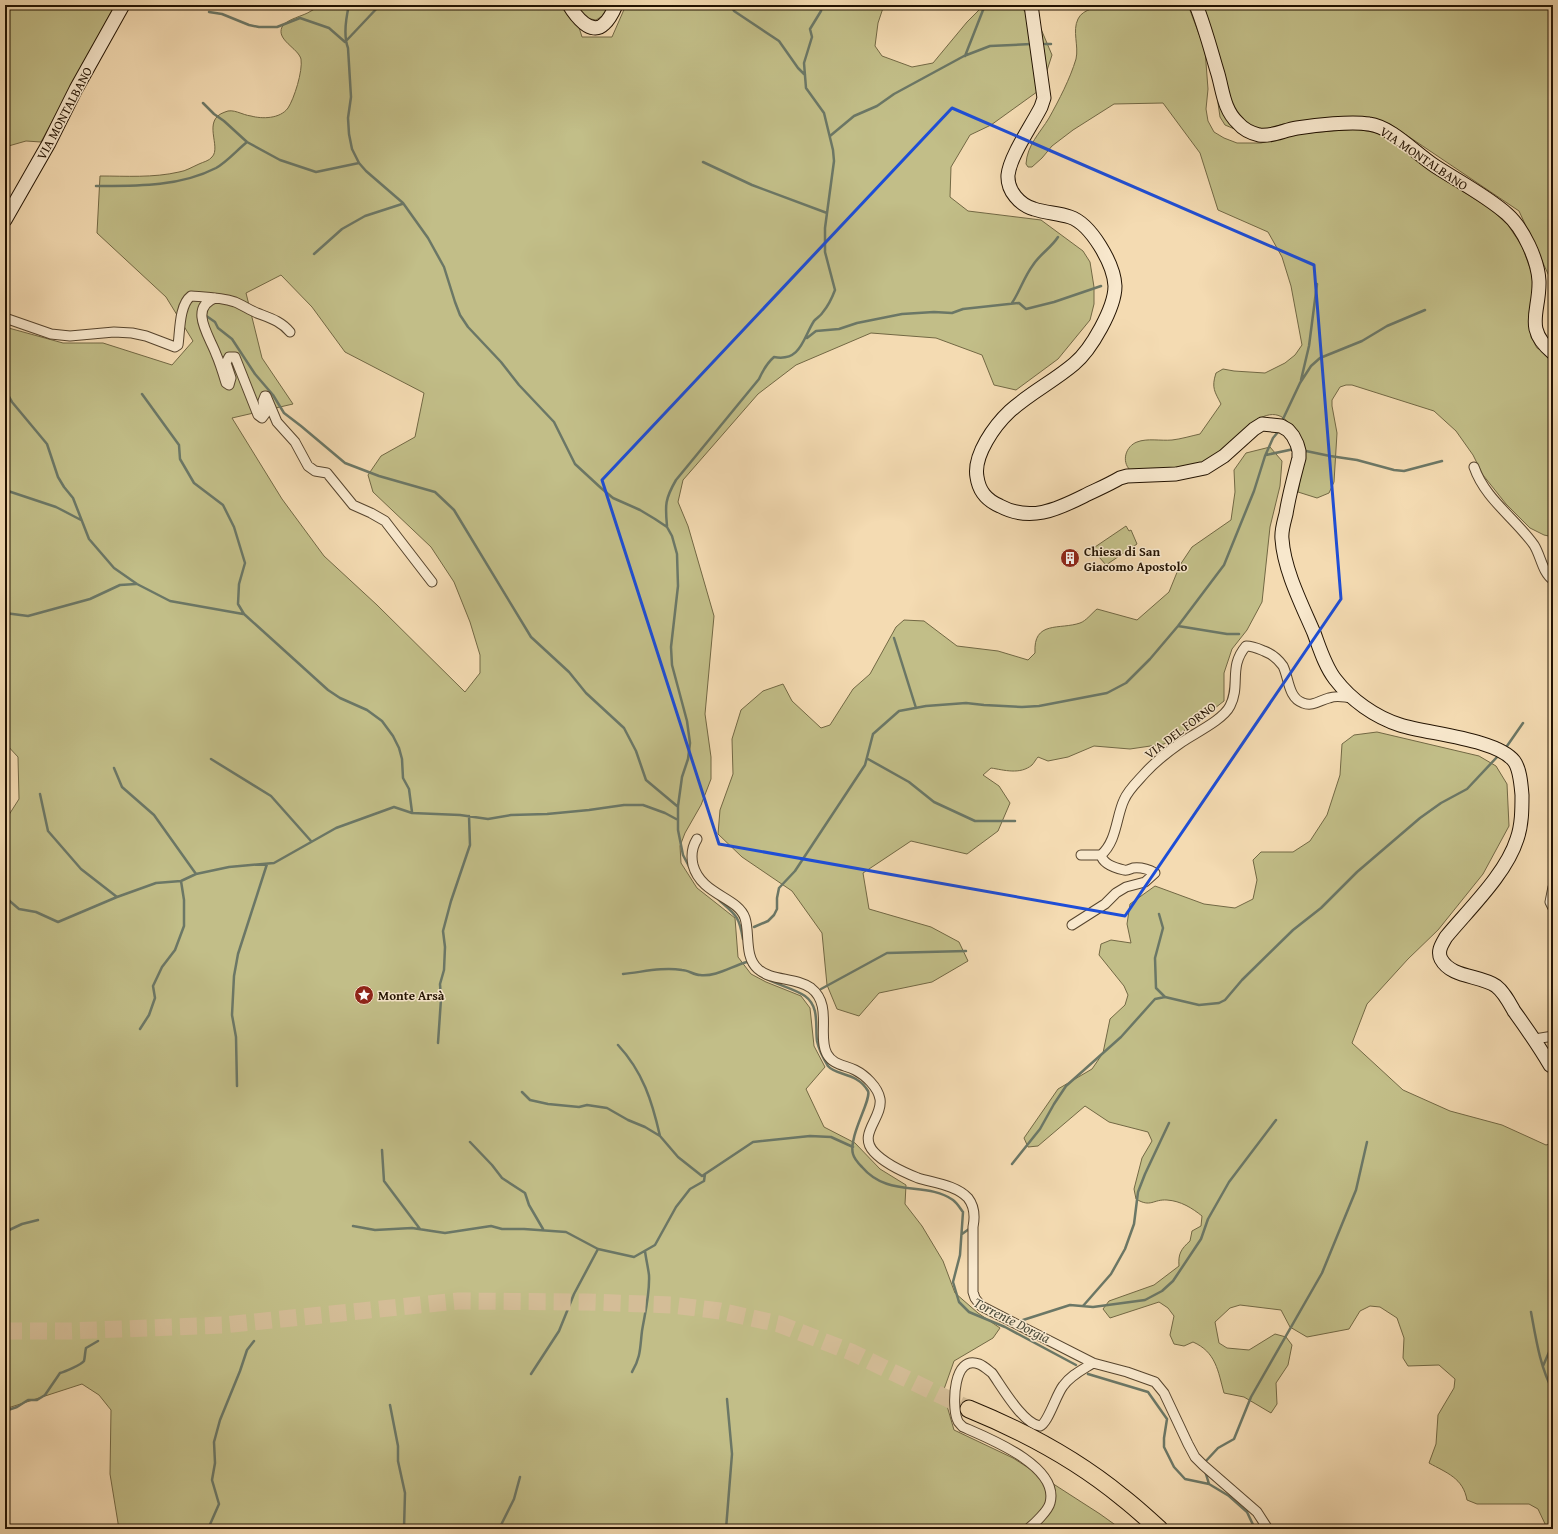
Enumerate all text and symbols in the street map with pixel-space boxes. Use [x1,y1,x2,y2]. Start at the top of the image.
street label: VIA MONTALBANO [32,63,97,163]
street label: VIA MONTALBANO [1376,122,1472,195]
place label: Chiesa di San Giacomo Apostolo [1084,542,1188,576]
building icon: Chiesa di San Giacomo Apostolo [1059,547,1081,569]
street label: VIA DEL FORNO [1141,697,1220,764]
place icon: Monte Arsà [353,984,375,1006]
place label: Monte Arsà [378,986,445,1005]
water label: Torrente Dorgia [970,1292,1054,1348]

